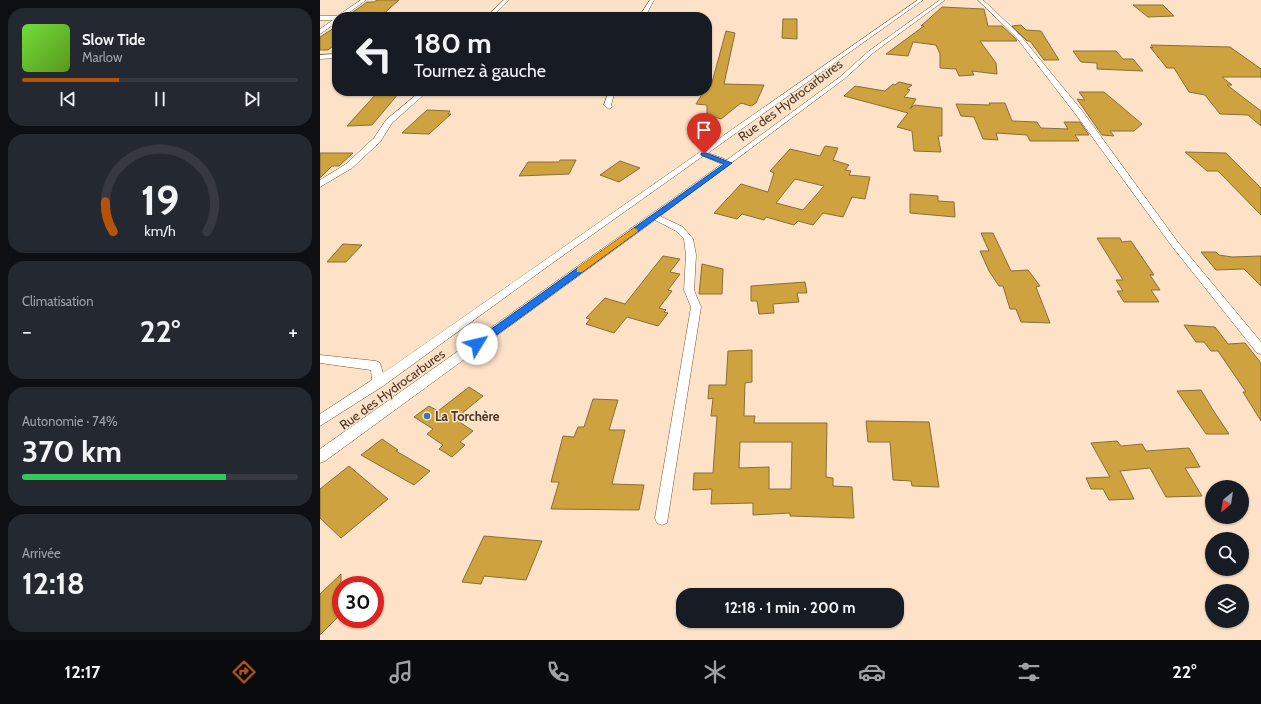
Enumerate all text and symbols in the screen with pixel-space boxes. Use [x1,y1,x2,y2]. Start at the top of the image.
text: 180 m [414,26,492,60]
icon: left [348,28,400,80]
text: Slow Tide [82,31,145,49]
text: Marlow [82,49,122,65]
street label: Rue des Hydrocarbures [735,55,846,144]
text: Tournez à gauche [414,60,546,82]
icon: previous [57,88,79,110]
icon: pause [149,88,171,110]
icon: next [241,88,263,110]
pin [687,113,721,154]
icon: arrive [693,119,715,141]
text: 19 [141,174,179,224]
text: km/h [144,221,176,239]
text: Climatisation [22,293,94,309]
text: 22° [140,313,180,350]
text: − [22,318,32,345]
text: + [288,318,298,345]
position arrow [456,323,498,365]
street label: Rue des Hydrocarbures [336,345,448,433]
place label: La Torchère [435,408,500,424]
marker: La Torchère [422,411,432,421]
text: Autonomie · 74% [22,413,118,429]
text: 370 km [22,433,122,470]
north arrow [1205,480,1249,524]
map controls [1205,480,1249,628]
button: search [1205,532,1249,576]
text: Arrivée [22,545,61,561]
text: 12:18 [22,565,85,602]
speed limit sign: 30 [332,576,384,628]
button: layers [1205,584,1249,628]
text: 12:18 · 1 min · 200 m [724,599,856,617]
icon: directions [230,658,258,686]
icon: music [387,658,415,686]
icon: phone [544,658,572,686]
icon: climate [701,658,729,686]
icon: car [858,658,886,686]
icon: filters [1015,658,1043,686]
text: 12:17 [65,661,101,683]
text: 22° [1172,661,1196,683]

